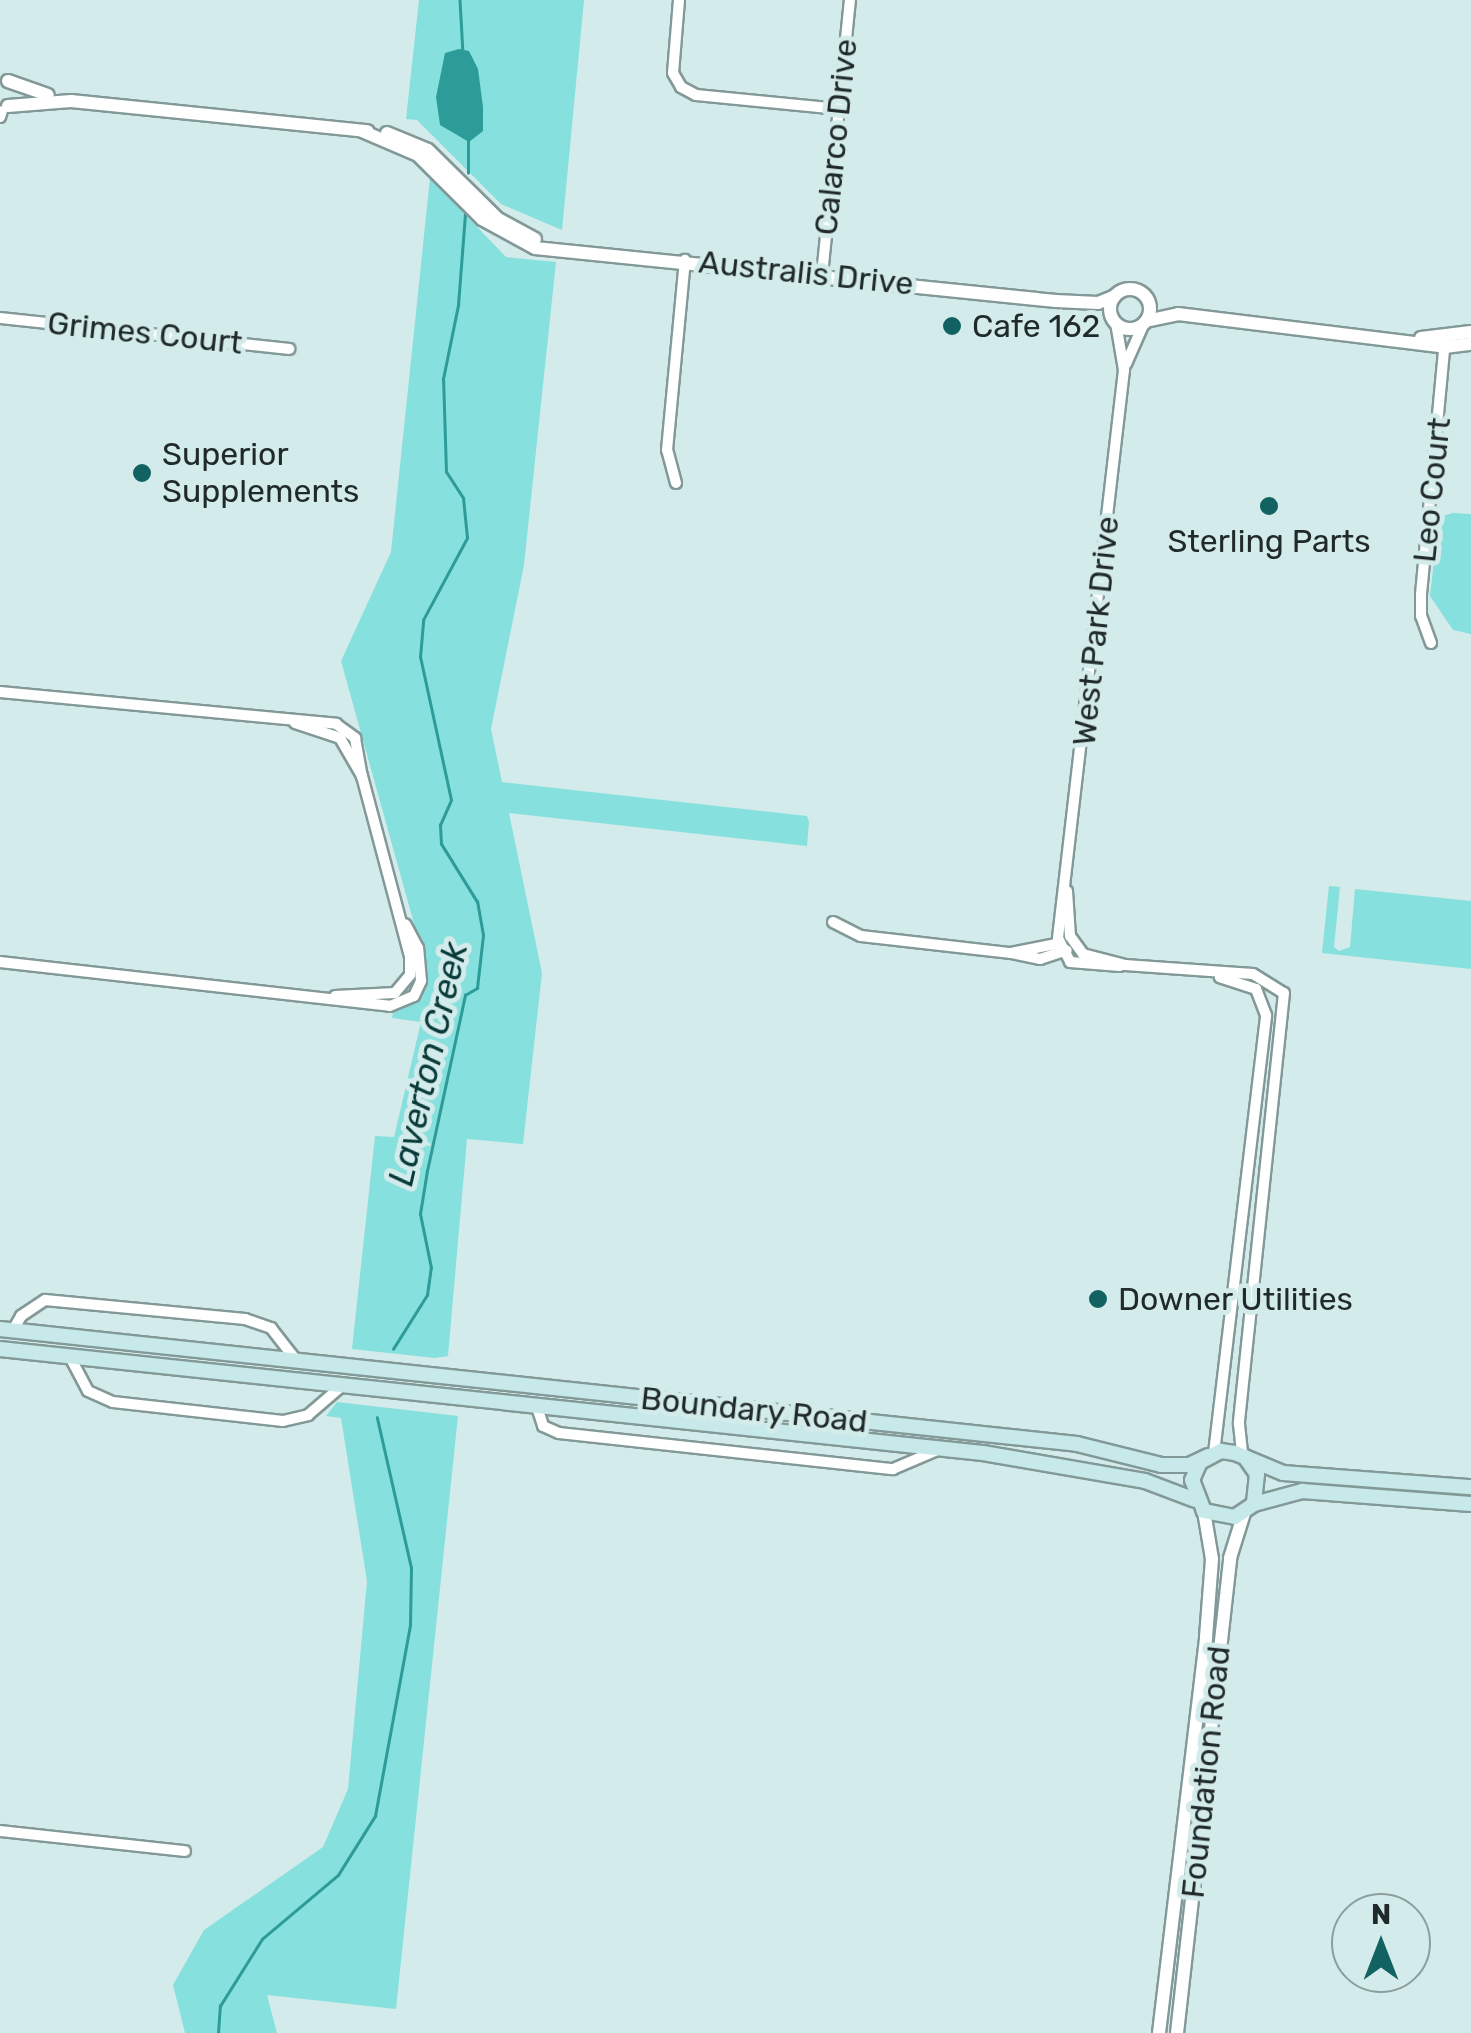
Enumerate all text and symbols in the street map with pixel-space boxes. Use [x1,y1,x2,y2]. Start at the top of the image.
street label: Calarco Drive [807,37,865,237]
street label: Australis Drive [697,243,915,303]
street label: Grimes Court [46,304,244,362]
place label: Cafe 162 [972,307,1100,345]
marker: Cafe 162 [941,315,963,337]
street label: Leo Court [1405,416,1459,564]
place label: Superior Supplements [162,436,359,511]
marker: Superior Supplements [131,462,153,484]
marker: Sterling Parts [1258,495,1280,517]
street label: West Park Drive [1065,514,1127,748]
place label: Sterling Parts [1167,522,1371,560]
water label: Laverton Creek [380,938,476,1190]
place label: Downer Utilities [1118,1280,1354,1318]
marker: Downer Utilities [1087,1288,1109,1310]
street label: Boundary Road [638,1379,870,1441]
street label: Foundation Road [1174,1644,1238,1900]
north arrow [1331,1893,1431,1993]
text: N [1371,1898,1391,1931]

